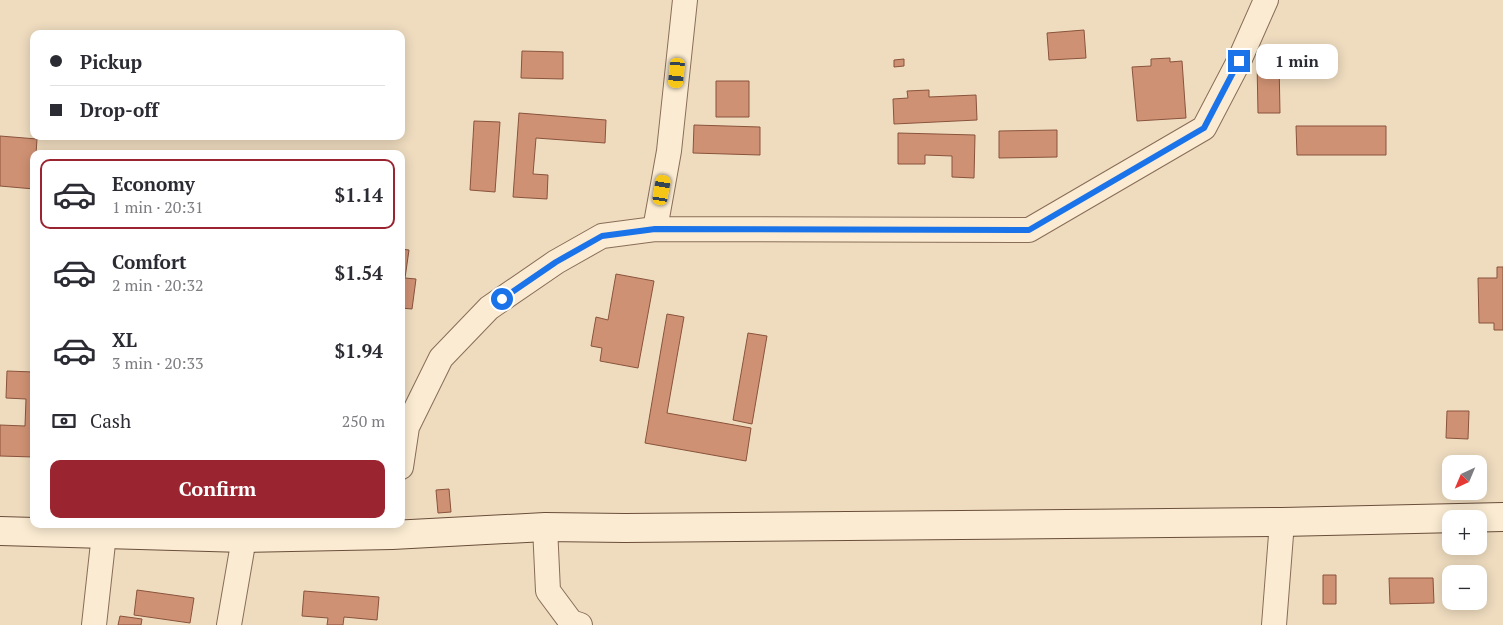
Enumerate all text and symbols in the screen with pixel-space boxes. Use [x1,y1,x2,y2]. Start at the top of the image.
callout: 1 min [1256,44,1339,78]
text: Pickup [80,49,142,74]
route end [1228,50,1250,72]
text: 1 min [1275,50,1319,72]
car [667,57,686,89]
text: Drop-off [80,97,158,122]
text: Economy [112,171,195,196]
icon: car [52,172,97,217]
car [652,174,671,206]
text: $1.14 [334,182,383,207]
text: 1 min · 20:31 [112,196,204,218]
text: Comfort [112,249,187,274]
icon: car [52,250,97,295]
text: $1.54 [334,260,383,285]
text: 2 min · 20:32 [112,274,204,296]
route start [491,288,513,310]
text: XL [112,327,137,352]
icon: car [52,328,97,373]
text: $1.94 [334,338,383,363]
text: 3 min · 20:33 [112,352,204,374]
icon: cash [50,407,78,435]
text: Cash [90,408,131,433]
text: 250 m [342,410,385,432]
north arrow [1442,455,1488,500]
map controls [1442,455,1487,610]
button: Confirm [50,460,385,518]
button: + [1442,510,1487,555]
button: − [1442,565,1487,610]

